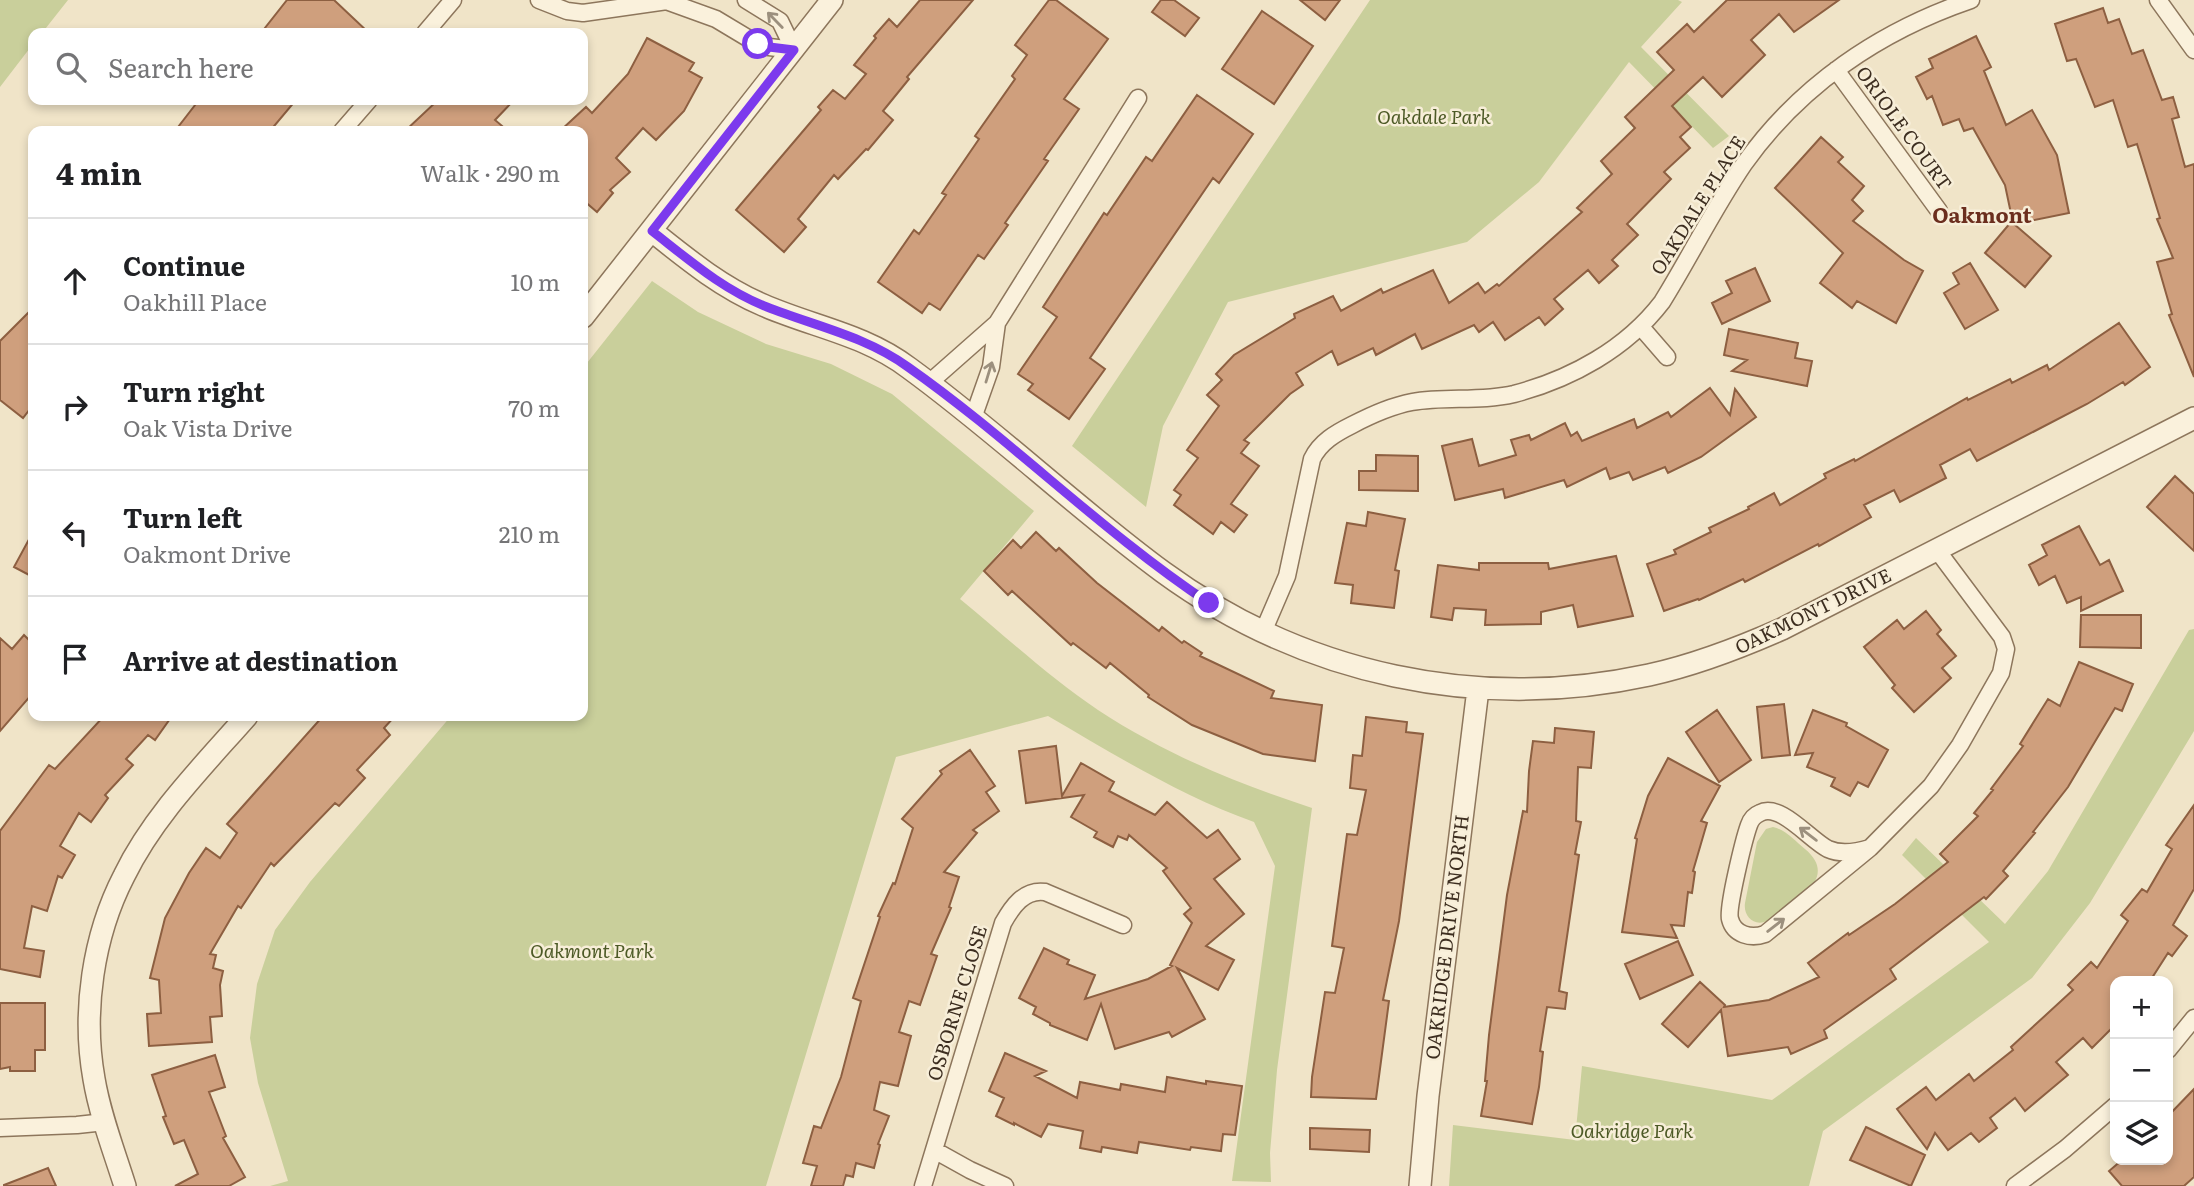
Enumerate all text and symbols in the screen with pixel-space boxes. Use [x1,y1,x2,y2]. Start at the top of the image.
one-way arrow [767,12,784,29]
search box [28,28,588,105]
route start [742,28,773,59]
text: Search here [108,47,254,86]
icon: search [52,48,90,86]
street label: ORIOLE COURT [1850,59,1960,195]
park label: Oakdale Park [1377,102,1491,130]
street label: OAKDALE PLACE [1643,129,1751,280]
text: 4 min [56,150,142,194]
text: Walk · 290 m [420,155,560,189]
district label: Oakmont [1932,198,2033,229]
text: Continue [123,245,245,284]
icon: ahead [56,262,94,300]
text: 10 m [510,264,560,298]
text: Oakhill Place [123,284,267,318]
one-way arrow [984,361,996,383]
text: Turn right [123,371,265,410]
icon: right [56,388,94,426]
text: 70 m [508,390,560,424]
text: Oak Vista Drive [123,410,292,444]
text: Turn left [123,497,242,536]
icon: left [56,514,94,552]
text: 210 m [499,516,560,550]
text: Oakmont Drive [123,536,291,570]
street label: OAKMONT DRIVE [1730,560,1895,660]
route end [1193,587,1224,618]
icon: arrive [56,640,94,678]
text: Arrive at destination [123,640,398,679]
street label: OAKRIDGE DRIVE NORTH [1417,813,1475,1061]
one-way arrow [1799,827,1817,842]
one-way arrow [1767,918,1785,933]
street label: OSBORNE CLOSE [919,921,993,1084]
park label: Oakmont Park [530,936,654,964]
map controls [2110,976,2173,1165]
button: + [2110,976,2173,1039]
button: − [2110,1039,2173,1102]
button: layers [2110,1102,2173,1165]
park label: Oakridge Park [1571,1116,1694,1144]

